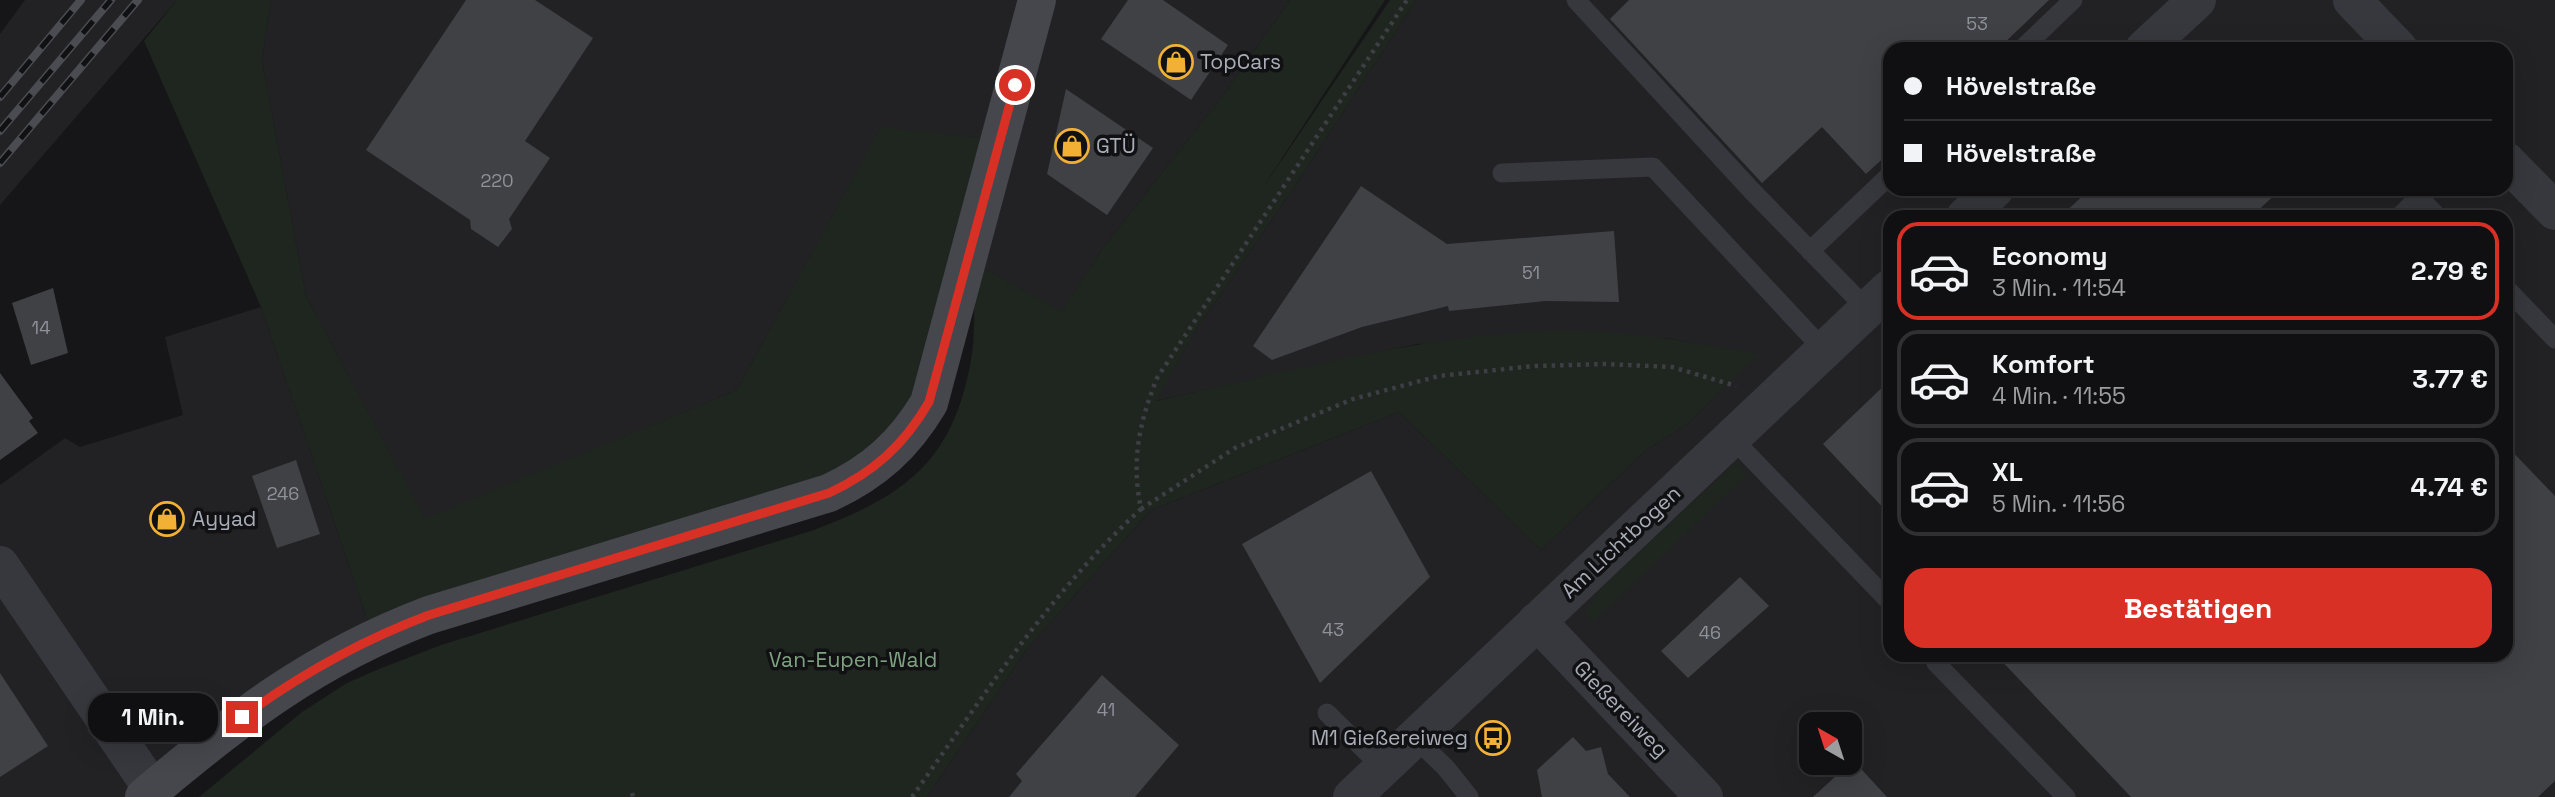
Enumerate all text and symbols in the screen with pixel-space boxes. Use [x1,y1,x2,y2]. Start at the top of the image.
house number: 53 [1966,12,1988,35]
shop icon: TopCars [1157,43,1195,81]
place label: TopCars [1200,48,1281,75]
route start [999,69,1031,101]
text: Hövelstraße [1946,69,2097,103]
shop icon: GTÜ [1053,127,1091,165]
place label: GTÜ [1096,132,1136,159]
text: Hövelstraße [1946,136,2097,170]
house number: 220 [480,169,514,192]
text: Economy [1992,239,2108,273]
icon: car [1908,240,1971,303]
text: 2.79 € [2411,254,2488,288]
house number: 51 [1522,261,1540,284]
text: 3 Min. · 11:54 [1992,273,2126,303]
house number: 14 [32,316,50,339]
text: Komfort [1992,347,2095,381]
icon: car [1908,348,1971,411]
text: 3.77 € [2412,362,2488,396]
text: 4 Min. · 11:55 [1992,381,2126,411]
text: XL [1992,455,2023,489]
icon: car [1908,456,1971,519]
text: 4.74 € [2411,470,2488,504]
street label: Am Lichtbogen [1555,479,1686,604]
house number: 246 [267,482,299,505]
text: 5 Min. · 11:56 [1992,489,2125,519]
shop icon: Ayyad [148,500,186,538]
place label: Ayyad [192,505,256,532]
button: Bestätigen [1904,568,2492,648]
house number: 43 [1322,618,1344,641]
house number: 46 [1699,621,1721,644]
park label: Van-Eupen-Wald [769,646,937,673]
street label: Gießereiweg [1568,654,1674,763]
callout: 1 Min. [88,692,218,742]
house number: 41 [1097,698,1115,721]
route end [226,701,258,733]
text: 1 Min. [121,702,185,732]
north arrow [1799,712,1862,775]
map controls [1799,712,1862,775]
bus stop icon: M1 Gießereiweg [1474,719,1512,757]
place label: M1 Gießereiweg [1311,724,1468,751]

